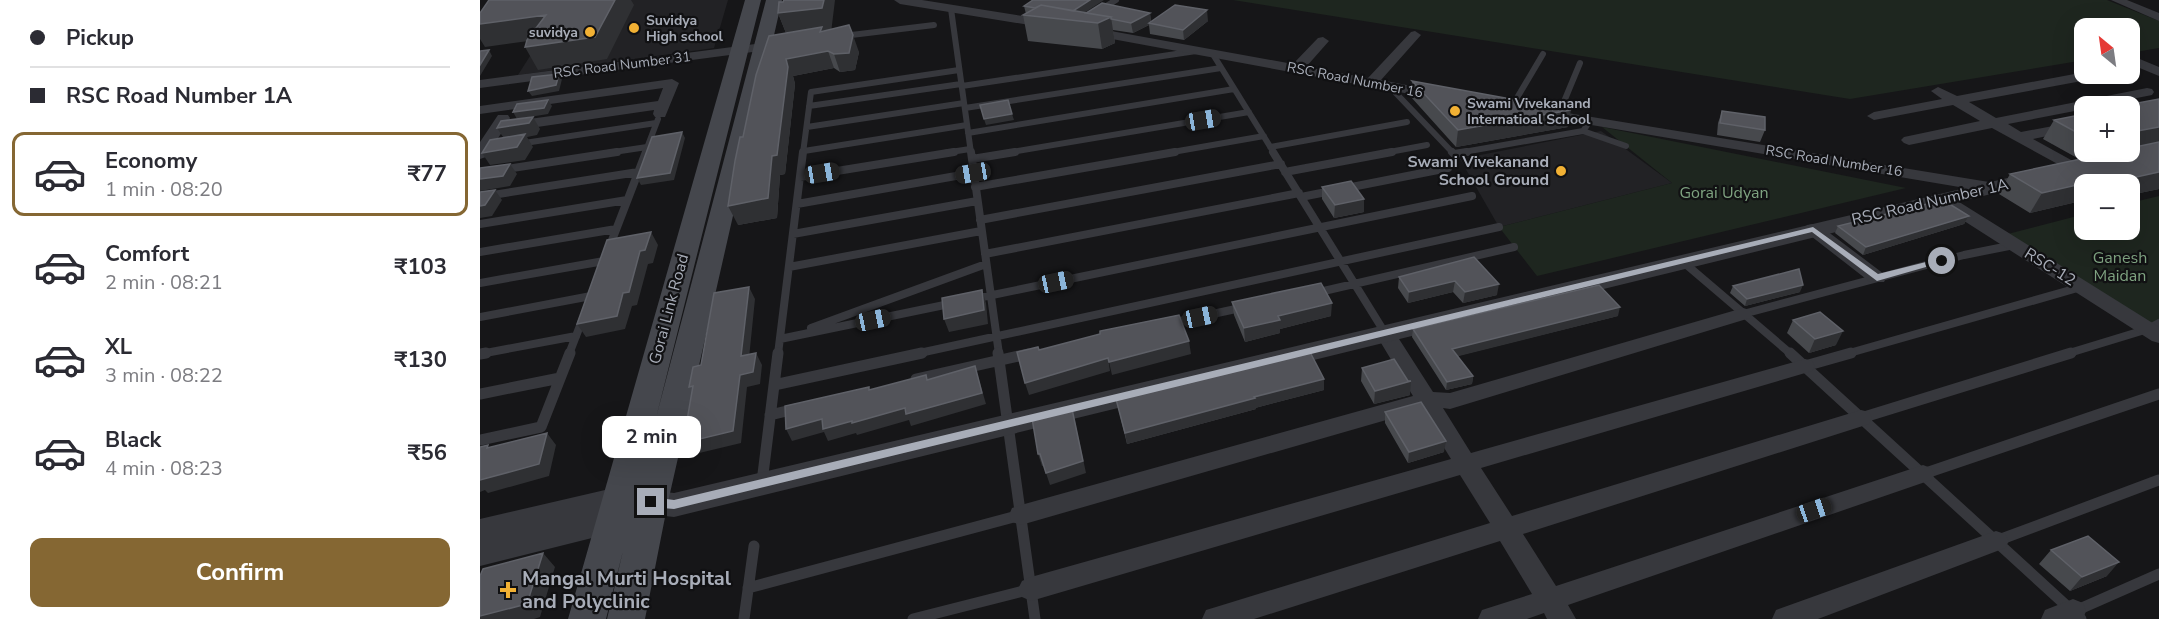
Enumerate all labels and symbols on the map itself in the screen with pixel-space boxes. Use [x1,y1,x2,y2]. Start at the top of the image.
place label: Suvidya High school [646,11,724,46]
north arrow [2074,18,2140,84]
marker: Suvidya High school [627,21,641,35]
place label: suvidya [529,23,578,42]
marker: suvidya [583,25,597,39]
street label: RSC Road Number 31 [552,47,692,83]
street label: RSC Road Number 16 [1285,57,1425,103]
place label: Swami Vivekanand Internatioal School [1467,94,1591,129]
marker: Swami Vivekanand Internatioal School [1448,104,1462,118]
car [1184,108,1222,132]
street label: RSC Road Number 16 [1764,141,1904,181]
place label: Swami Vivekanand School Ground [1408,151,1549,191]
car [803,161,841,185]
car [954,161,992,185]
marker: Swami Vivekanand School Ground [1554,164,1568,178]
street label: RSC Road Number 1A [1849,173,2011,231]
park label: Gorai Udyan [1679,182,1769,204]
street label: RSC-12 [2020,243,2080,291]
route start [1928,247,1955,274]
park label: Ganesh Maidan [2093,247,2147,287]
street label: Gorai Link Road [644,251,694,367]
car [1037,269,1075,295]
car [1181,304,1219,330]
car [854,307,892,333]
callout: 2 min [602,415,700,457]
route end [637,488,664,515]
car [1794,496,1834,524]
place label: Mangal Murti Hospital and Polyclinic [522,565,732,615]
marker: Mangal Murti Hospital and Polyclinic [499,581,517,599]

